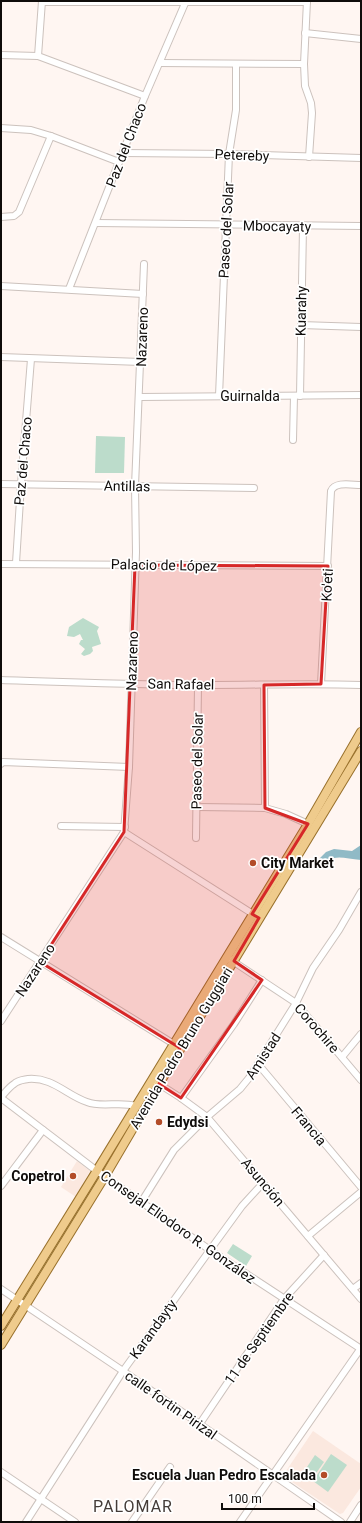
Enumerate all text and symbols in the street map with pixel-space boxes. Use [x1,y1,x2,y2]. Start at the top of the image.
street label: Paz del Chaco [103,101,149,189]
street label: Petereby [214,146,270,164]
street label: Paseo del Solar [215,181,237,279]
street label: Mbocayaty [243,217,312,235]
street label: Kuarahy [293,285,309,336]
street label: Nazareno [133,307,151,367]
street label: Guirnalda [220,388,280,404]
street label: Paz del Chaco [11,416,35,506]
street label: Antillas [104,478,150,494]
street label: Palacio de López [111,556,217,574]
street label: Ko'eti [318,568,336,602]
street label: Nazareno [123,631,141,691]
street label: San Rafael [148,675,214,693]
street label: Paseo del Solar [188,712,206,810]
place label: City Market [261,855,334,871]
marker: City Market [248,858,258,868]
street label: Nazareno [12,941,58,999]
street label: Avenida Pedro Bruno Guggiari [126,964,236,1132]
street label: Corochire [291,1000,343,1056]
street label: Amistad [242,1030,284,1082]
street label: Francia [288,1103,330,1149]
place label: Edydsi [167,1114,208,1130]
marker: Edydsi [154,1117,164,1127]
street label: Asunción [238,1155,288,1209]
street label: Consejal Eliodoro R. González [97,1167,259,1287]
place label: Copetrol [11,1168,65,1184]
marker: Copetrol [68,1171,78,1181]
street label: 11 de Septiembre [221,1289,297,1387]
street label: Karandayty [126,1296,180,1362]
street label: calle fortin Pirizal [122,1367,220,1443]
place label: Escuela Juan Pedro Escalada [132,1467,316,1483]
marker: Escuela Juan Pedro Escalada [319,1470,329,1480]
scale bar [222,1485,314,1511]
text: 100 m [228,1492,262,1506]
district label: PALOMAR [93,1497,173,1516]

